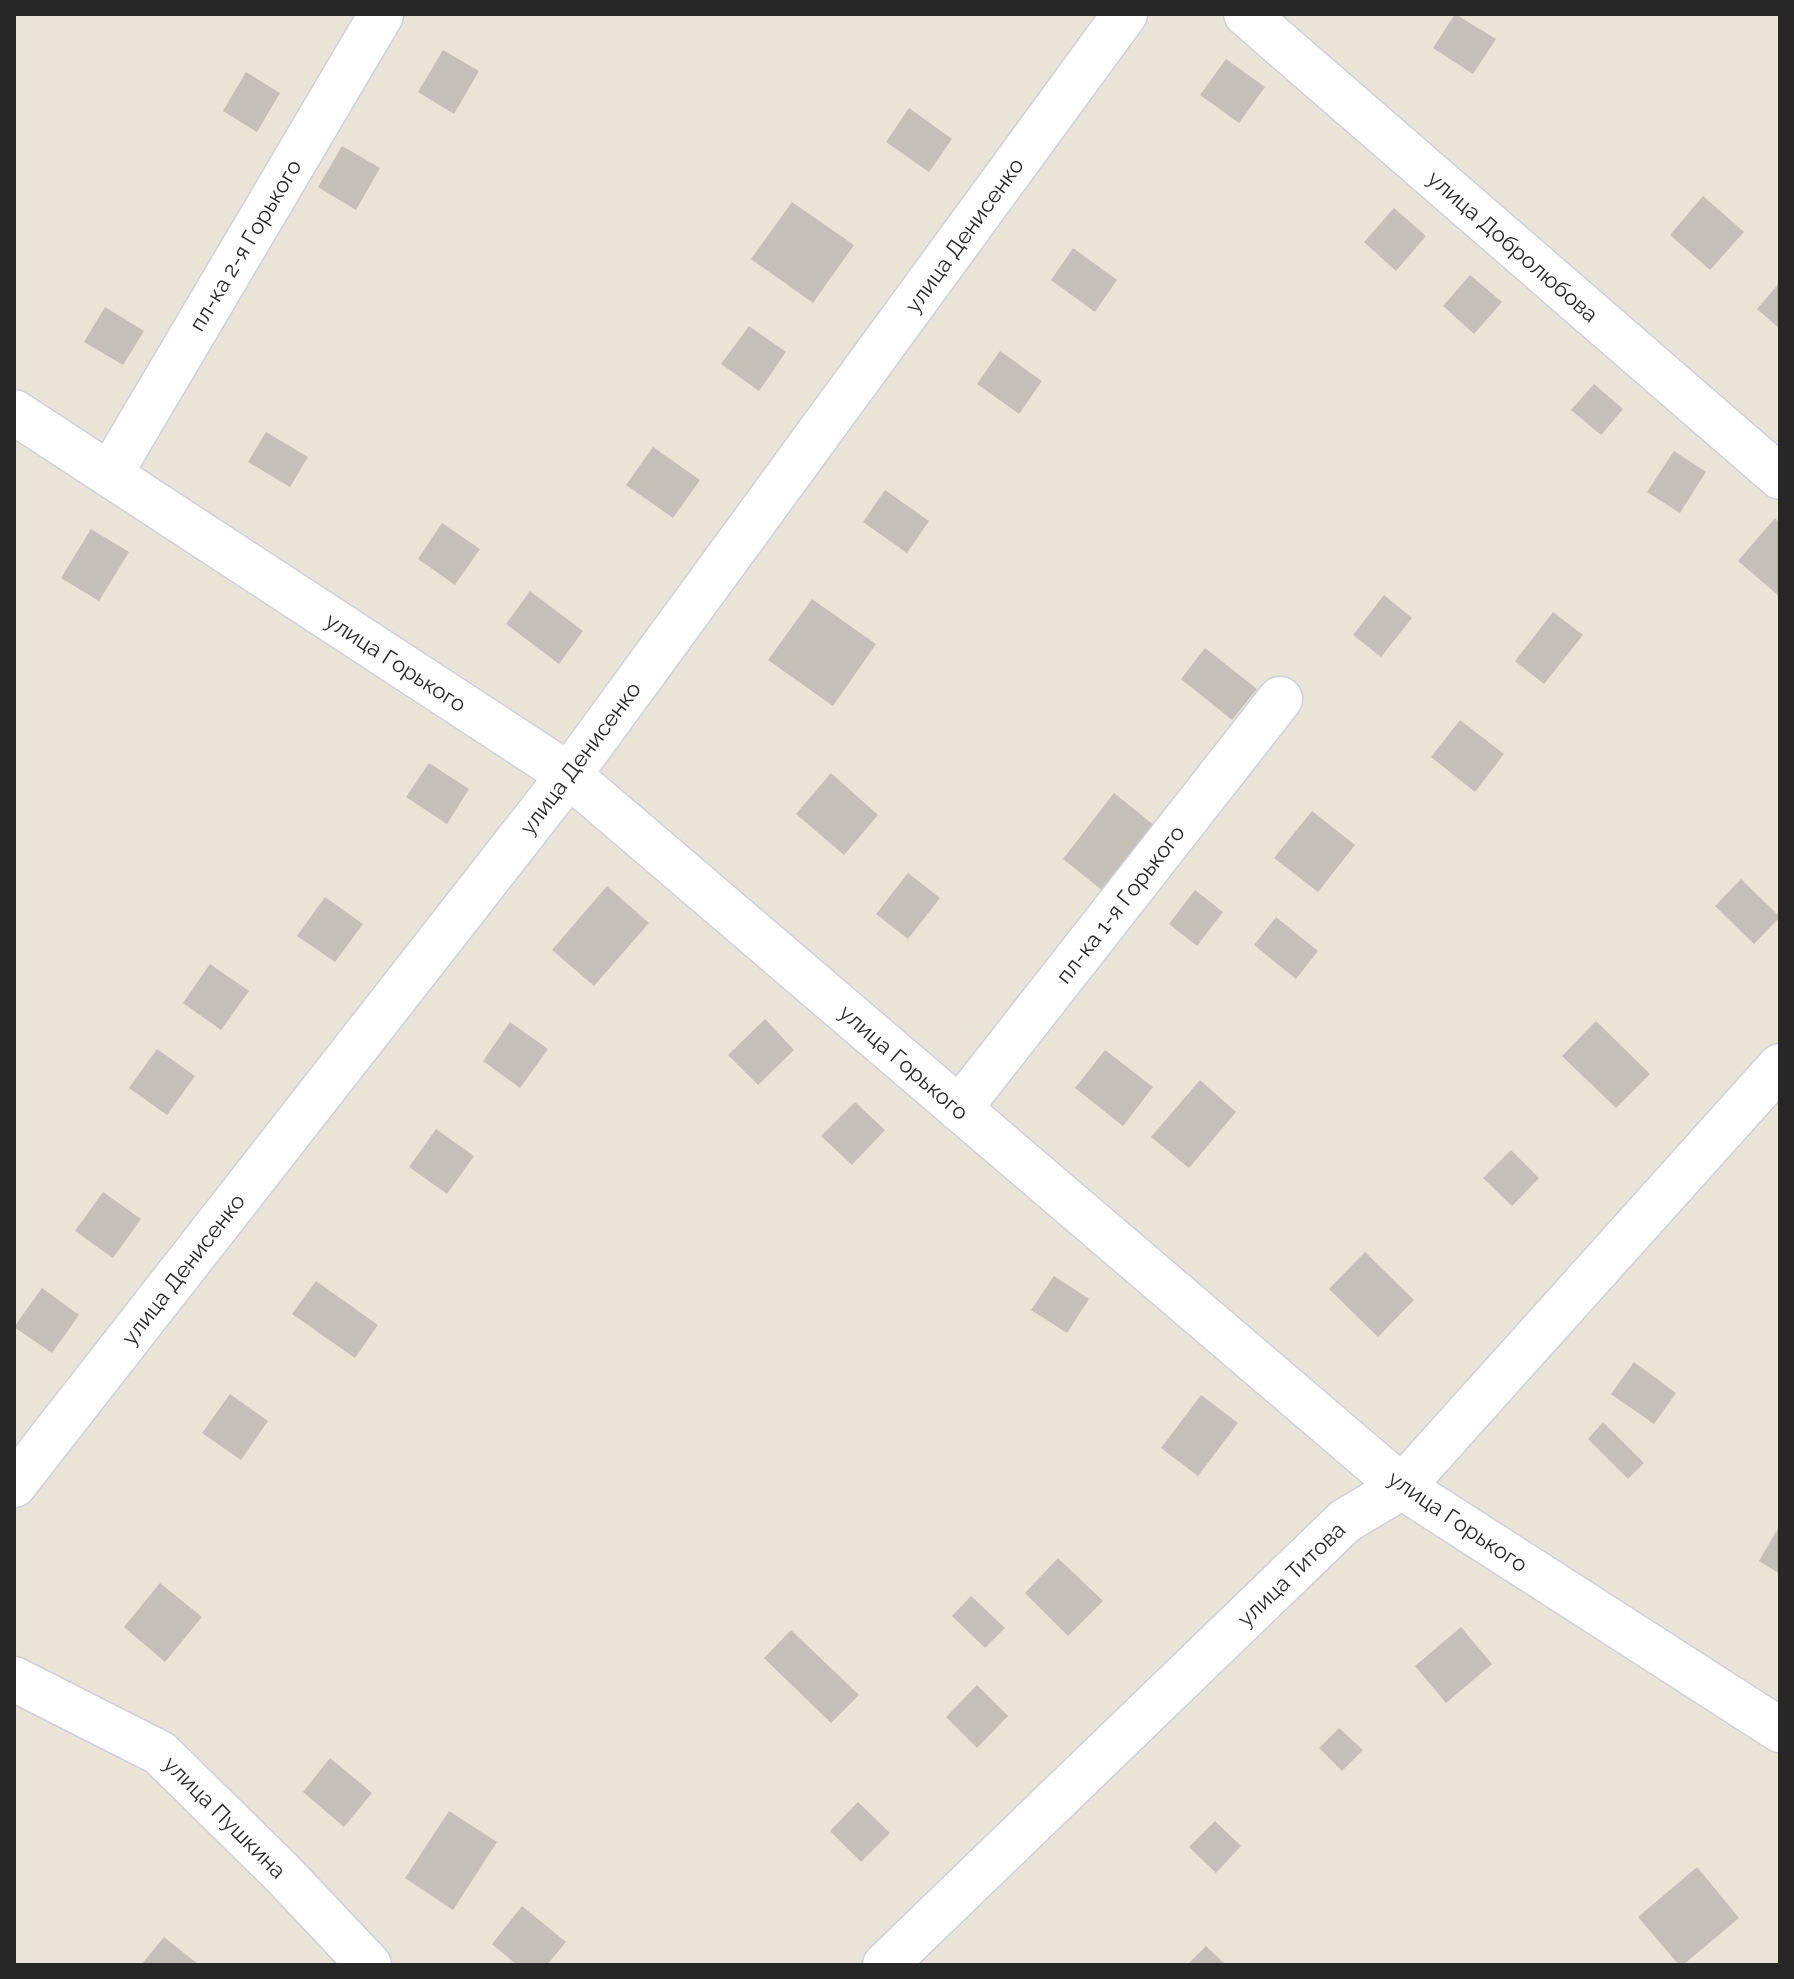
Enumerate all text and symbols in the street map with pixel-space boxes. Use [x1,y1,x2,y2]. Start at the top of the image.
street label: улица Денисенко [899,153,1029,317]
street label: пл-ка 2-я Горького [183,154,307,336]
street label: улица Добролюбова [1422,165,1604,327]
street label: улица Горького [321,607,471,717]
street label: улица Денисенко [514,676,646,840]
street label: пл-ка 1-я Горького [1050,820,1190,988]
street label: улица Горького [834,999,974,1125]
street label: улица Денисенко [116,1188,250,1350]
street label: улица Горького [1383,1465,1533,1577]
street label: улица Титова [1232,1516,1350,1632]
street label: улица Пушкина [158,1750,292,1884]

